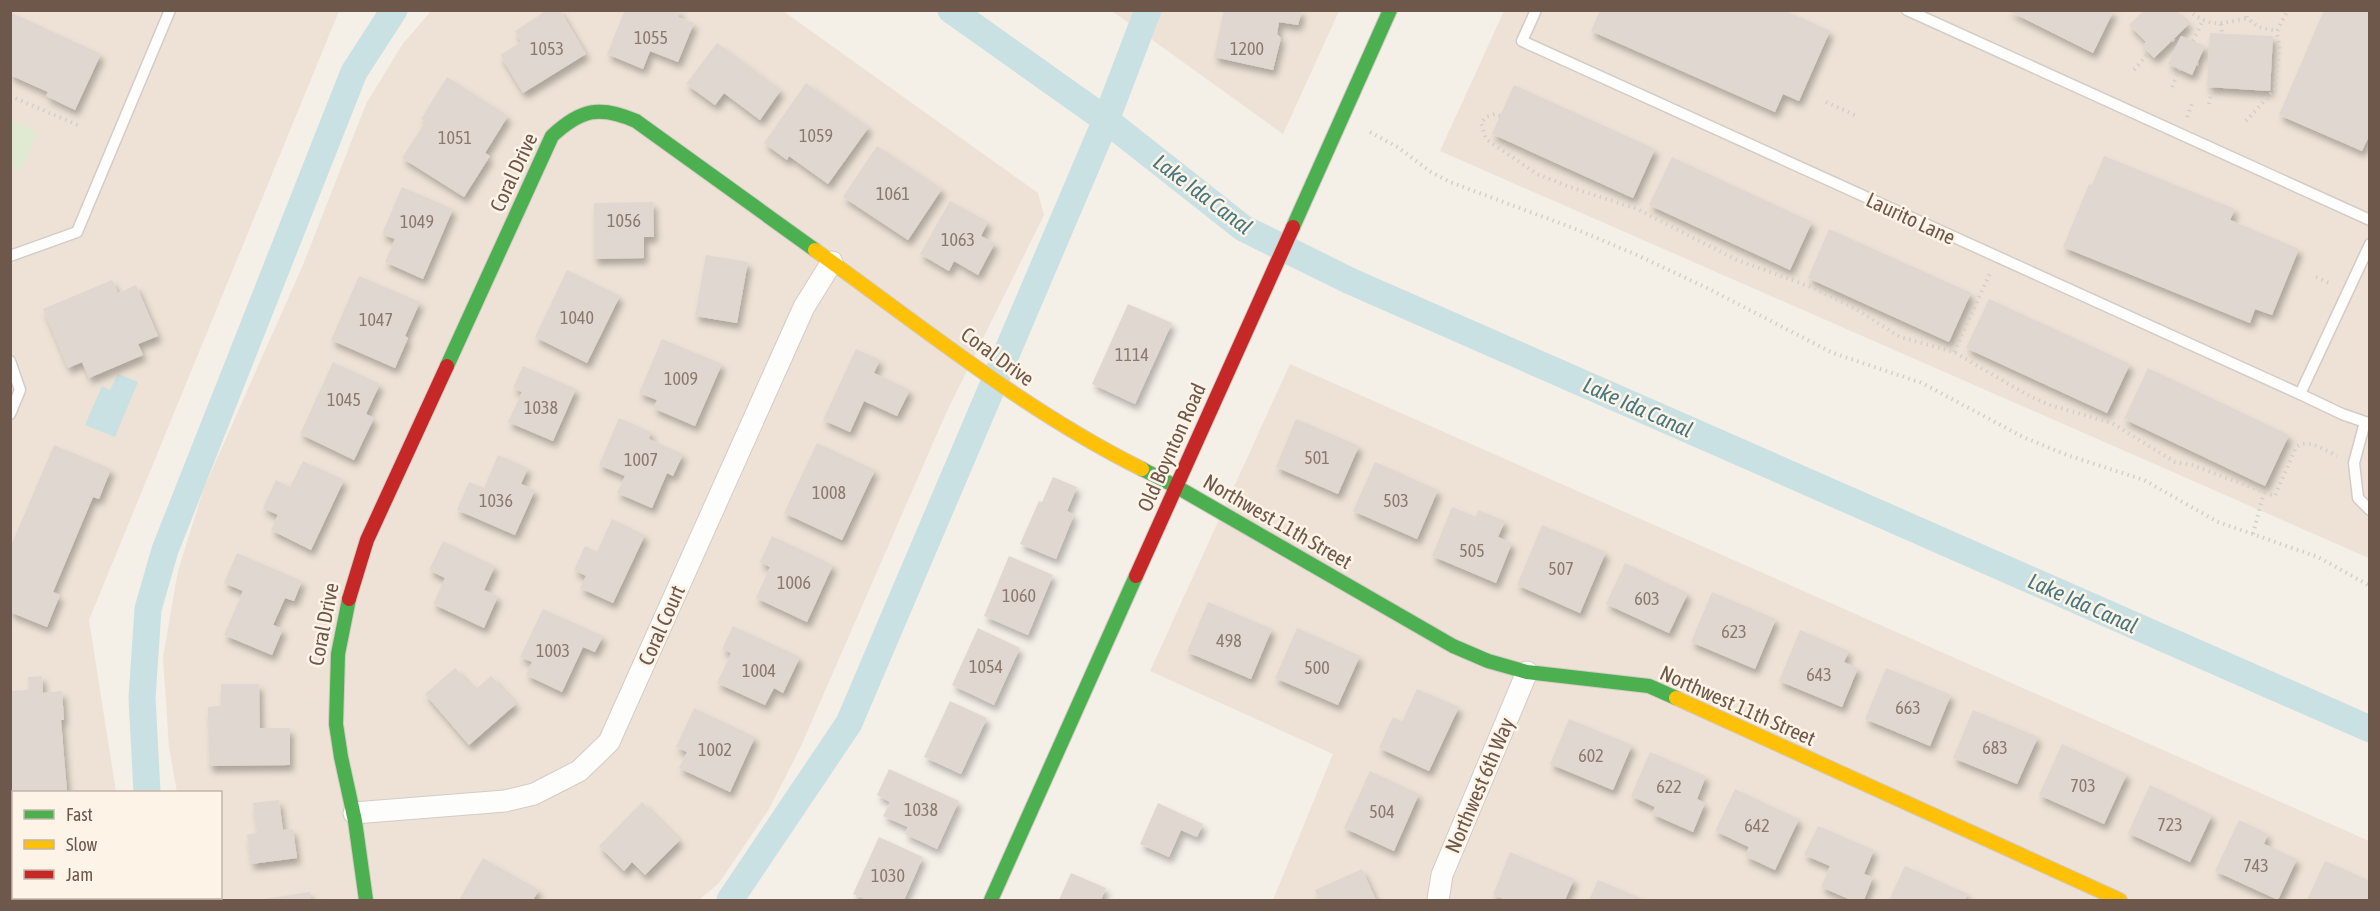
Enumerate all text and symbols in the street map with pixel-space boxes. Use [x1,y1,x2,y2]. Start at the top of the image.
house number: 1055 [634,27,668,48]
house number: 1053 [530,38,564,59]
house number: 1200 [1230,38,1264,59]
house number: 1059 [799,125,833,146]
house number: 1051 [438,127,472,148]
street label: Coral Drive [484,129,542,215]
water label: Lake Ida Canal [1148,148,1258,240]
house number: 1061 [876,183,910,204]
street label: Laurito Lane [1863,187,1959,249]
house number: 1056 [607,210,641,231]
house number: 1049 [400,211,434,232]
house number: 1063 [941,229,975,250]
house number: 1040 [560,307,594,328]
house number: 1047 [359,309,393,330]
street label: Coral Drive [957,322,1039,390]
house number: 1114 [1115,344,1149,365]
house number: 1009 [664,368,698,389]
water label: Lake Ida Canal [1579,371,1697,443]
street label: Old Boynton Road [1132,379,1210,515]
house number: 1045 [327,389,361,410]
house number: 1038 [524,397,558,418]
house number: 501 [1304,447,1330,468]
house number: 1007 [624,449,658,470]
street label: Northwest 11th Street [1199,469,1357,573]
house number: 1008 [812,482,846,503]
house number: 1036 [479,490,513,511]
house number: 503 [1383,490,1409,511]
house number: 505 [1459,540,1485,561]
house number: 507 [1548,558,1574,579]
water label: Lake Ida Canal [2024,567,2142,639]
house number: 1006 [777,572,811,593]
street label: Coral Drive [303,580,343,668]
street label: Coral Court [633,581,689,669]
house number: 1060 [1002,585,1036,606]
house number: 603 [1634,588,1660,609]
house number: 623 [1721,621,1747,642]
house number: 498 [1216,630,1242,651]
house number: 1003 [536,640,570,661]
house number: 1054 [969,656,1003,677]
house number: 500 [1304,657,1330,678]
house number: 1004 [742,660,776,681]
street label: Northwest 11th Street [1657,660,1819,750]
house number: 643 [1806,664,1832,685]
house number: 663 [1895,697,1921,718]
street label: Northwest 6th Way [1440,713,1518,856]
house number: 683 [1982,737,2008,758]
house number: 1002 [698,739,732,760]
house number: 602 [1578,745,1604,766]
house number: 703 [2070,775,2096,796]
house number: 622 [1656,776,1682,797]
legend [12,791,222,899]
house number: 1038 [904,799,938,820]
house number: 504 [1369,801,1395,822]
text: Fast [66,804,93,825]
house number: 723 [2157,814,2183,835]
house number: 642 [1744,815,1770,836]
text: Slow [66,834,97,855]
house number: 743 [2243,855,2269,876]
text: Jam [66,864,93,885]
house number: 1030 [871,865,905,886]

